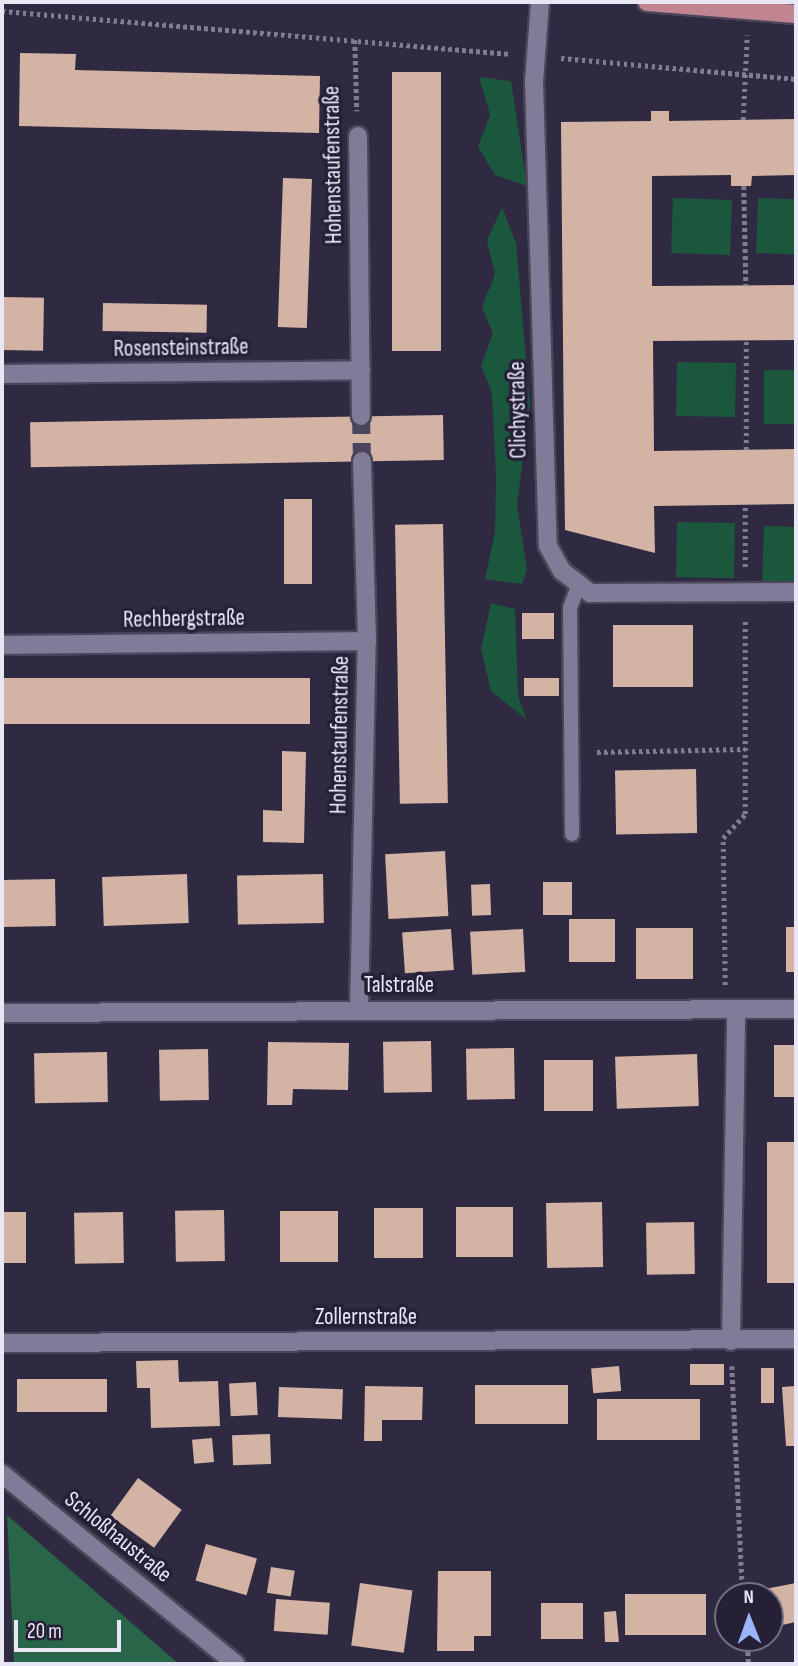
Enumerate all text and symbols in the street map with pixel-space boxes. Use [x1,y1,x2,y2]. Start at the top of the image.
street label: Hohenstaufenstraße [318,86,348,244]
street label: Rosensteinstraße [113,333,249,363]
street label: Clichystraße [503,361,533,459]
street label: Rechbergstraße [123,604,245,634]
street label: Hohenstaufenstraße [325,656,355,814]
street label: Talstraße [364,971,434,999]
street label: Zollernstraße [315,1303,417,1331]
street label: Schloßhaustraße [59,1485,177,1589]
north arrow [714,1582,784,1652]
text: N [743,1586,754,1609]
scale bar [18,1606,124,1650]
text: 20 m [27,1619,62,1644]

